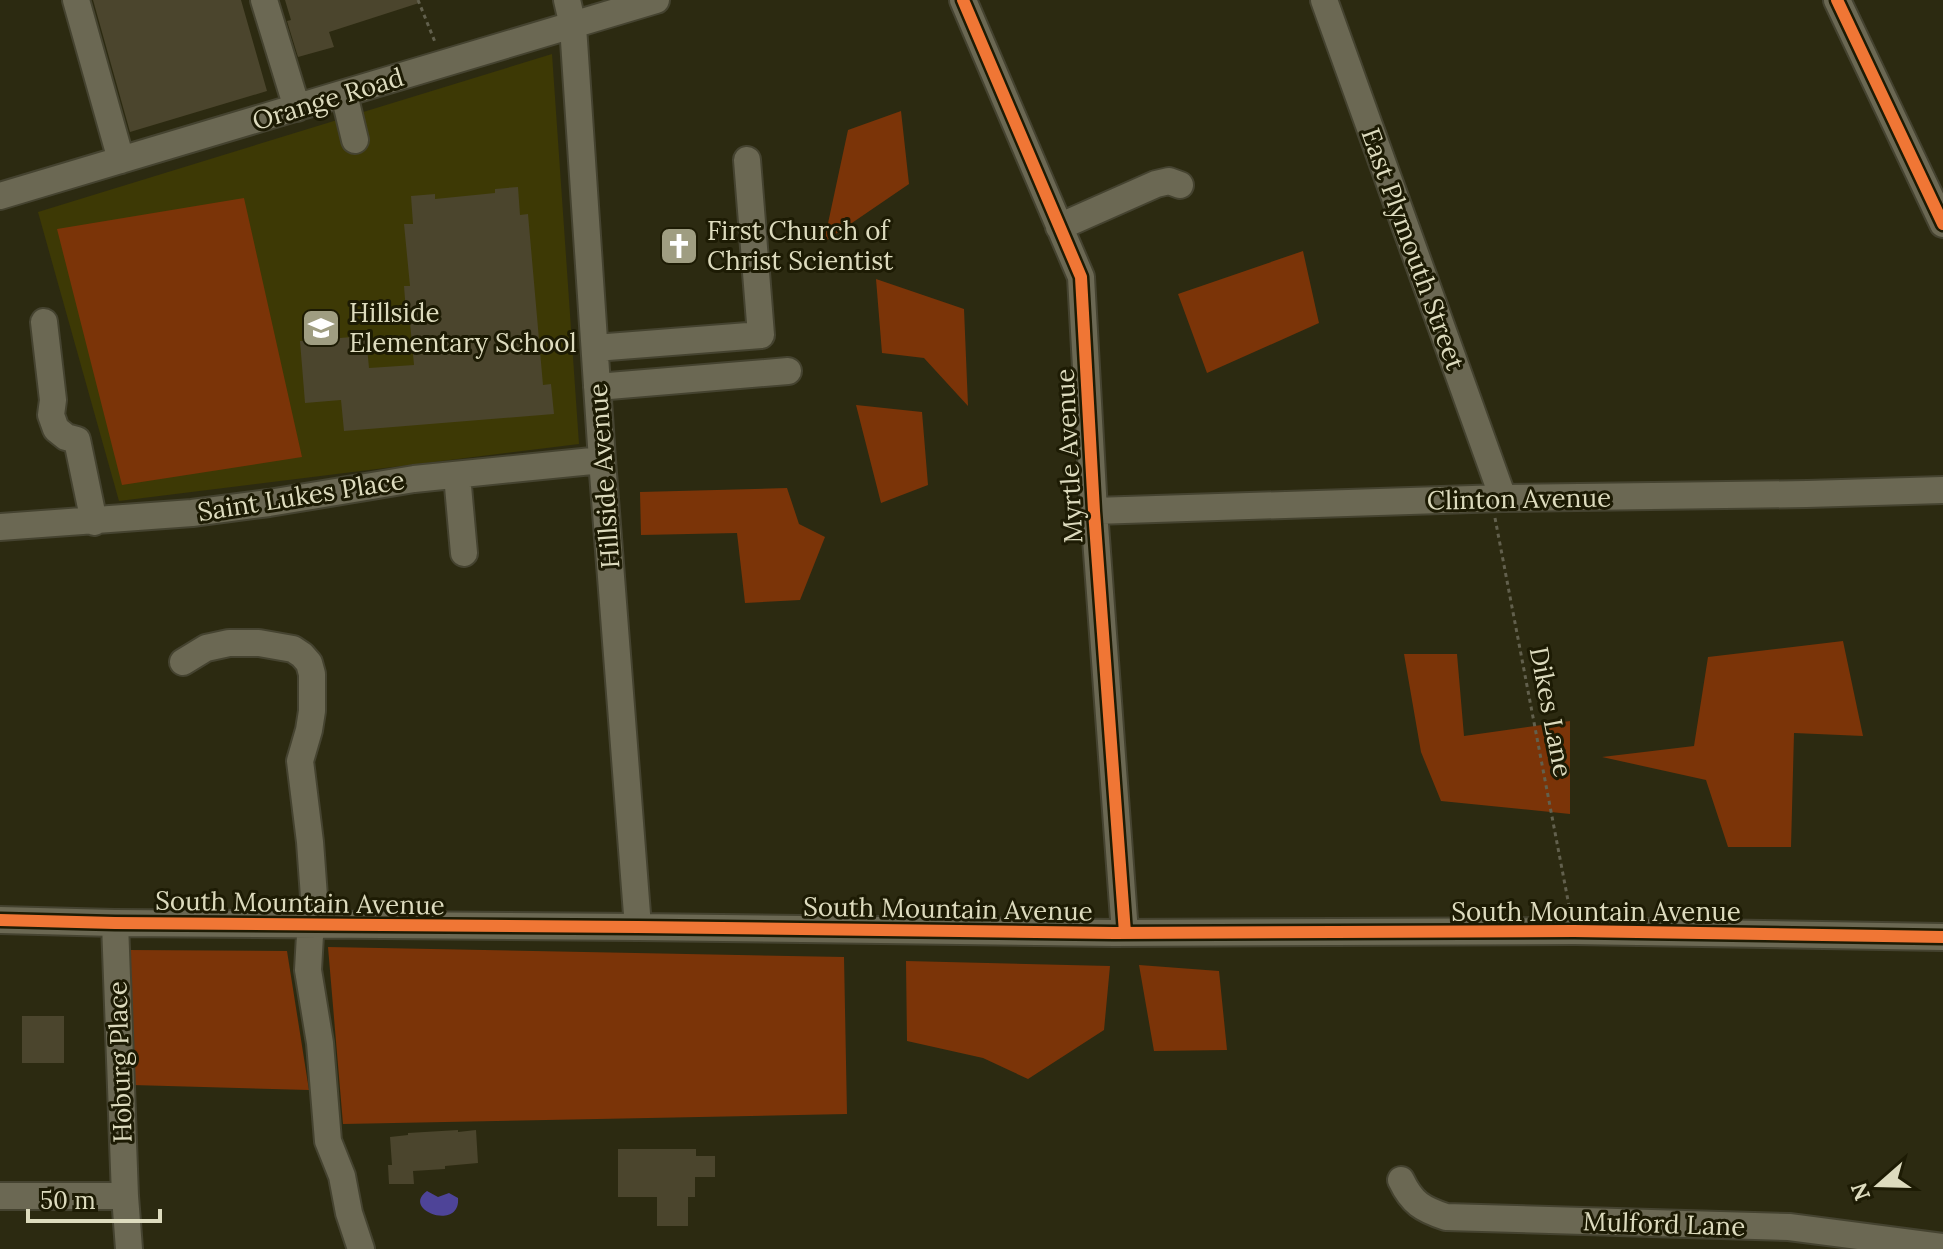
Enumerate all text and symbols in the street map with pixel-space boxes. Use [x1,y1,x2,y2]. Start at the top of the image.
street label: Orange Road [248,60,407,137]
street label: East Plymouth Street [1354,123,1473,374]
place label: First Church of Christ Scientist [707,214,893,277]
church icon: First Church of Christ Scientist [658,225,700,267]
place label: Hillside Elementary School [349,296,577,359]
school or university icon: Hillside Elementary School [300,307,342,349]
street label: Myrtle Avenue [1047,368,1090,544]
street label: Hillside Avenue [581,382,626,570]
street label: Saint Lukes Place [195,463,407,528]
street label: Clinton Avenue [1427,480,1611,517]
street label: Dikes Lane [1523,644,1580,780]
street label: South Mountain Avenue [155,883,445,922]
street label: South Mountain Avenue [803,889,1093,928]
street label: South Mountain Avenue [1451,895,1741,928]
street label: Hoburg Place [100,981,139,1143]
north arrow [1839,1145,1919,1225]
scale bar [28,1173,160,1223]
text: N [1844,1179,1876,1205]
text: 50 m [40,1185,96,1216]
street label: Mulford Lane [1582,1204,1746,1243]

